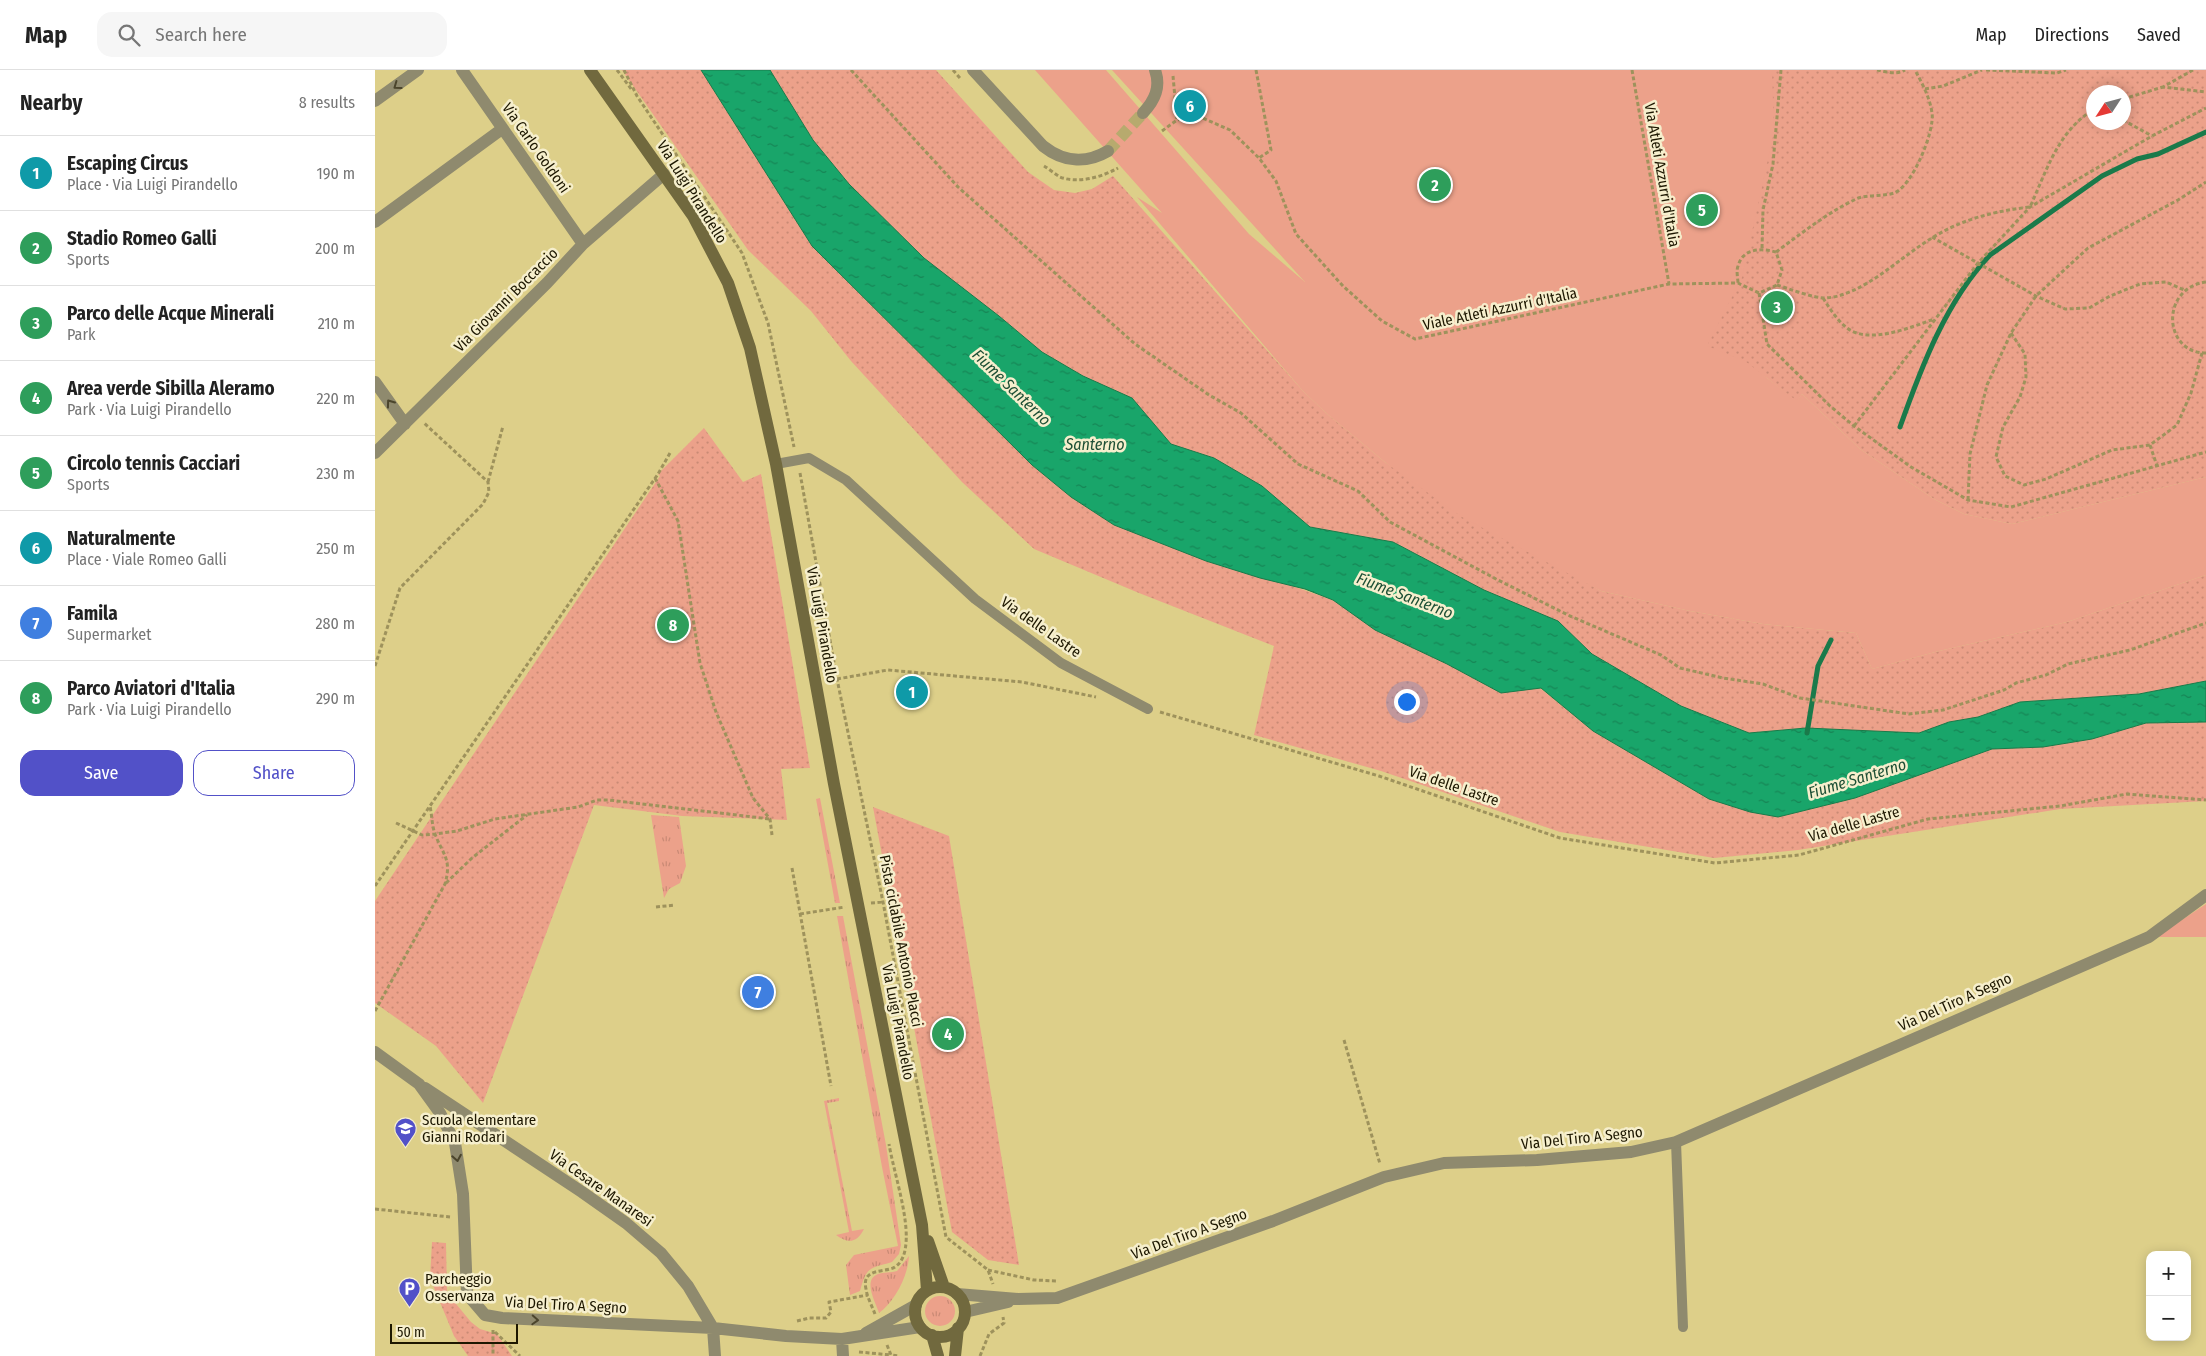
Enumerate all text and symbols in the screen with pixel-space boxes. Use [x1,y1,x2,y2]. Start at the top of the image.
search box [97,12,447,57]
text: Map [25,21,67,49]
icon: search [115,21,143,49]
text: Search here [155,23,247,46]
text: Map [1975,24,2007,46]
text: Directions [2035,24,2109,46]
text: Saved [2137,24,2181,46]
one-way arrow [393,80,402,89]
north arrow [2086,85,2131,130]
pin: 6 [1174,87,1206,125]
text: Nearby [20,90,82,116]
text: 8 results [299,93,355,112]
street label: Via Carlo Goldoni [498,100,574,196]
street label: Via Atleti Azzurri d'Italia [1640,102,1684,248]
street label: Via Luigi Pirandello [653,137,731,247]
text: Escaping Circus [67,152,188,175]
text: 1 [33,164,39,183]
text: 190 m [317,164,355,183]
pin: 2 [1419,166,1451,204]
text: Place · Via Luigi Pirandello [67,175,238,194]
pin: 5 [1686,191,1718,229]
text: Stadio Romeo Galli [67,227,217,250]
text: 2 [32,239,40,258]
text: 200 m [315,239,355,258]
street label: Via Giovanni Boccaccio [450,244,562,356]
text: Sports [67,250,110,269]
street label: Viale Atleti Azzurri d'Italia [1421,284,1579,334]
pin: 3 [1761,288,1793,326]
text: Parco delle Acque Minerali [67,302,274,325]
text: 3 [32,314,40,333]
text: 210 m [318,314,355,333]
text: Park [67,325,95,344]
water label: Fiume Santerno [969,345,1055,429]
text: Area verde Sibilla Aleramo [67,377,275,400]
text: 4 [32,389,40,408]
text: 220 m [316,389,355,408]
one-way arrow [387,399,396,409]
text: Park · Via Luigi Pirandello [67,400,232,419]
water label: Santerno [1064,435,1125,454]
text: Circolo tennis Cacciari [67,452,240,475]
text: 5 [32,464,40,483]
text: 230 m [316,464,355,483]
text: Sports [67,475,110,494]
text: Naturalmente [67,527,175,550]
text: 6 [32,539,40,558]
text: 250 m [316,539,355,558]
text: Place · Viale Romeo Galli [67,550,227,569]
street label: Via Luigi Pirandello [803,566,841,685]
water label: Fiume Santerno [1354,568,1456,623]
street label: Via delle Lastre [997,593,1085,661]
text: Famila [67,602,118,625]
pin: 8 [657,606,689,644]
text: 7 [33,614,39,633]
text: 280 m [316,614,355,633]
text: Supermarket [67,625,151,644]
pin: 1 [896,673,928,711]
text: Parco Aviatori d'Italia [67,677,235,700]
text: 8 [32,689,40,708]
text: 290 m [316,689,355,708]
your location [1394,689,1420,715]
text: Park · Via Luigi Pirandello [67,700,232,719]
button: Save [20,750,183,796]
button: Share [193,750,355,796]
water label: Fiume Santerno [1806,755,1908,802]
street label: Via delle Lastre [1407,762,1501,810]
street label: Via delle Lastre [1806,802,1902,846]
street label: Pista ciclabile Antonio Placci [875,853,927,1029]
street label: Via Luigi Pirandello [878,963,918,1082]
street label: Via Del Tiro A Segno [1896,969,2014,1035]
pin: 7 [742,973,774,1011]
pin: 4 [932,1015,964,1053]
place label: Scuola elementare Gianni Rodari [422,1111,536,1146]
school or university icon: Scuola elementare Gianni Rodari [394,1117,418,1148]
street label: Via Del Tiro A Segno [1520,1123,1644,1153]
street label: Via Cesare Manaresi [546,1146,656,1230]
one-way arrow [452,1153,462,1162]
street label: Via Del Tiro A Segno [1129,1205,1249,1263]
map controls [2146,1251,2191,1341]
button: + [2146,1251,2191,1296]
place label: Parcheggio Osservanza [425,1270,495,1305]
parking icon: Parcheggio Osservanza [397,1276,421,1307]
street label: Via Del Tiro A Segno [505,1293,627,1317]
button: − [2146,1296,2191,1341]
one-way arrow [531,1314,539,1325]
scale bar [390,1321,517,1344]
text: 50 m [397,1324,425,1341]

